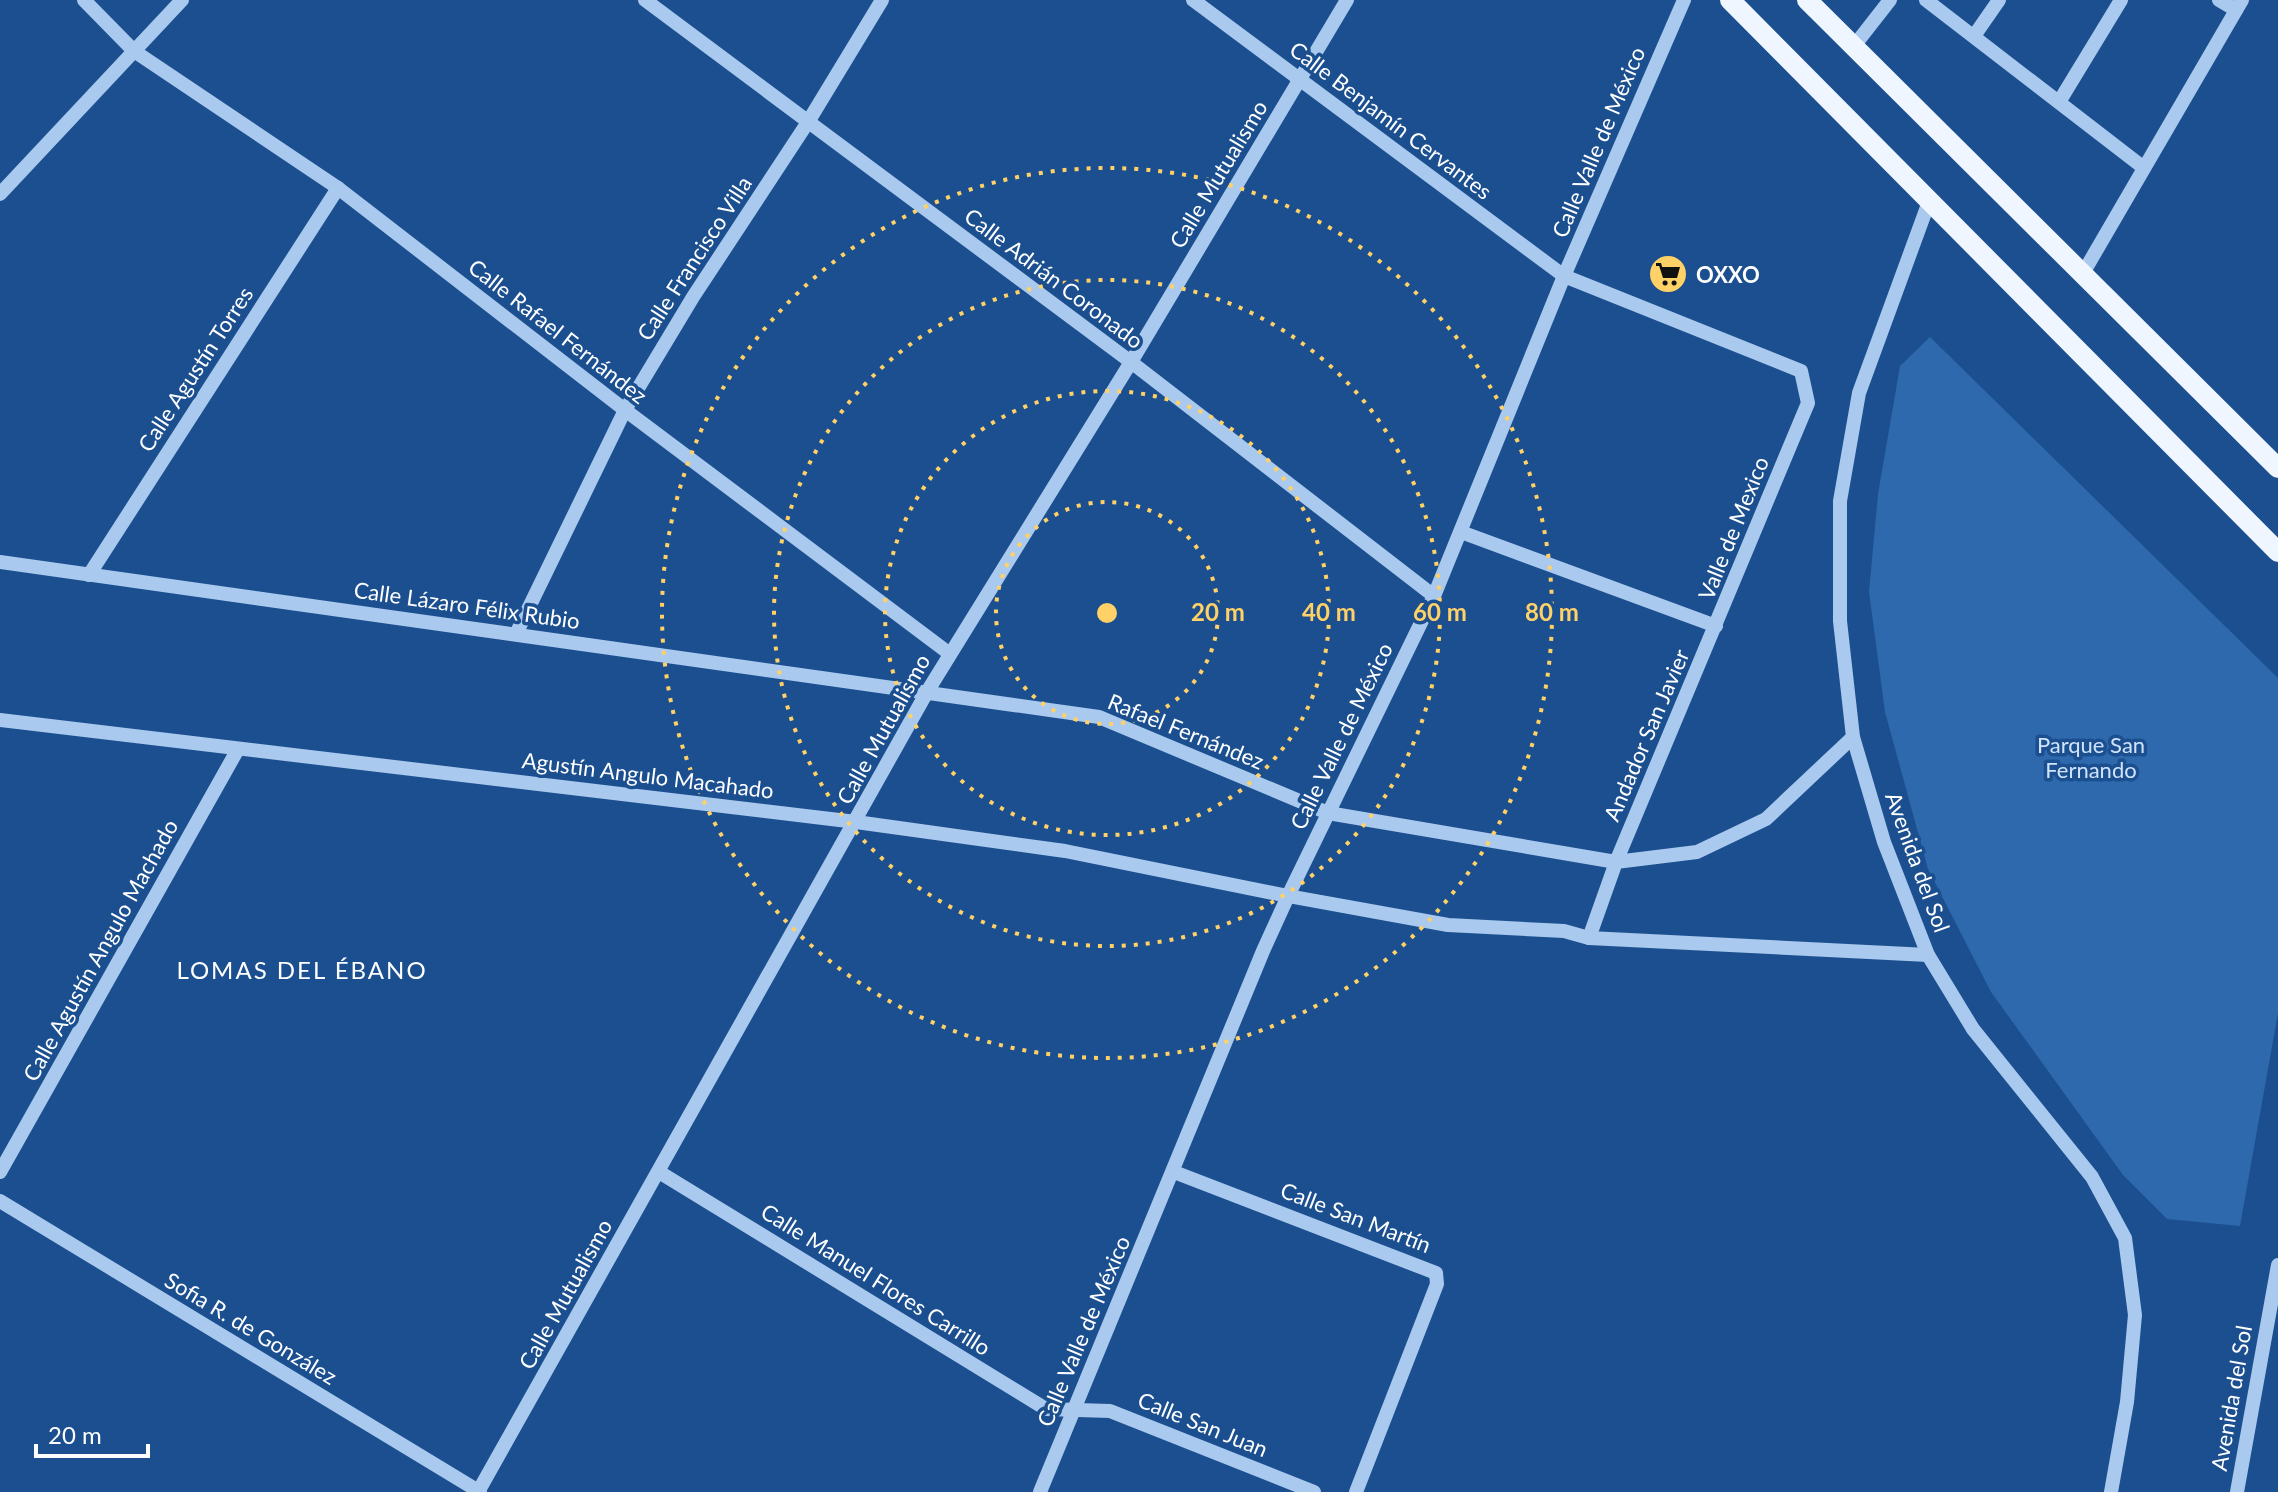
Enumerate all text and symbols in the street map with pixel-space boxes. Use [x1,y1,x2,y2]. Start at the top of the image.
street label: Calle Benjamín Cervantes [1285,35,1497,205]
street label: Calle Valle de México [1546,43,1650,241]
street label: Calle Mutualismo [1163,95,1273,253]
street label: Calle Francisco Villa [631,171,757,345]
street label: Calle Adrián Coronado [959,202,1149,354]
street label: Calle Rafael Fernández [463,253,653,409]
supermarket icon: OXXO [1647,253,1689,295]
place label: OXXO [1696,261,1760,288]
street label: Calle Agustín Torres [132,282,258,456]
street label: Valle de Mexico [1692,452,1774,604]
street label: Calle Lázaro Félix Rubio [352,576,582,634]
text: 20 m [1191,597,1245,626]
text: 40 m [1302,597,1356,626]
text: 60 m [1413,597,1467,626]
text: 80 m [1525,597,1579,626]
centre of rings [1093,599,1121,627]
street label: Calle Valle de México [1284,638,1398,834]
street label: Andador San Javier [1598,645,1694,825]
street label: Calle Mutualismo [831,649,935,809]
street label: Rafael Fernández [1104,687,1268,775]
park label: Parque San Fernando [2037,731,2145,783]
street label: Agustín Angulo Macahado [521,746,775,804]
street label: Avenida del Sol [1880,788,1956,936]
street label: Calle Agustín Angulo Machado [17,814,183,1086]
district label: LOMAS DEL ÉBANO [176,955,428,984]
street label: Calle San Martín [1277,1176,1435,1258]
street label: Calle Manuel Flores Carrillo [756,1197,996,1361]
street label: Calle Mutualismo [513,1214,617,1374]
street label: Calle Valle de México [1031,1232,1135,1430]
street label: Sofia R. de González [160,1266,342,1390]
street label: Avenida del Sol [2205,1323,2257,1473]
street label: Calle San Juan [1134,1386,1272,1462]
scale bar [36,1408,148,1458]
text: 20 m [48,1420,102,1449]

